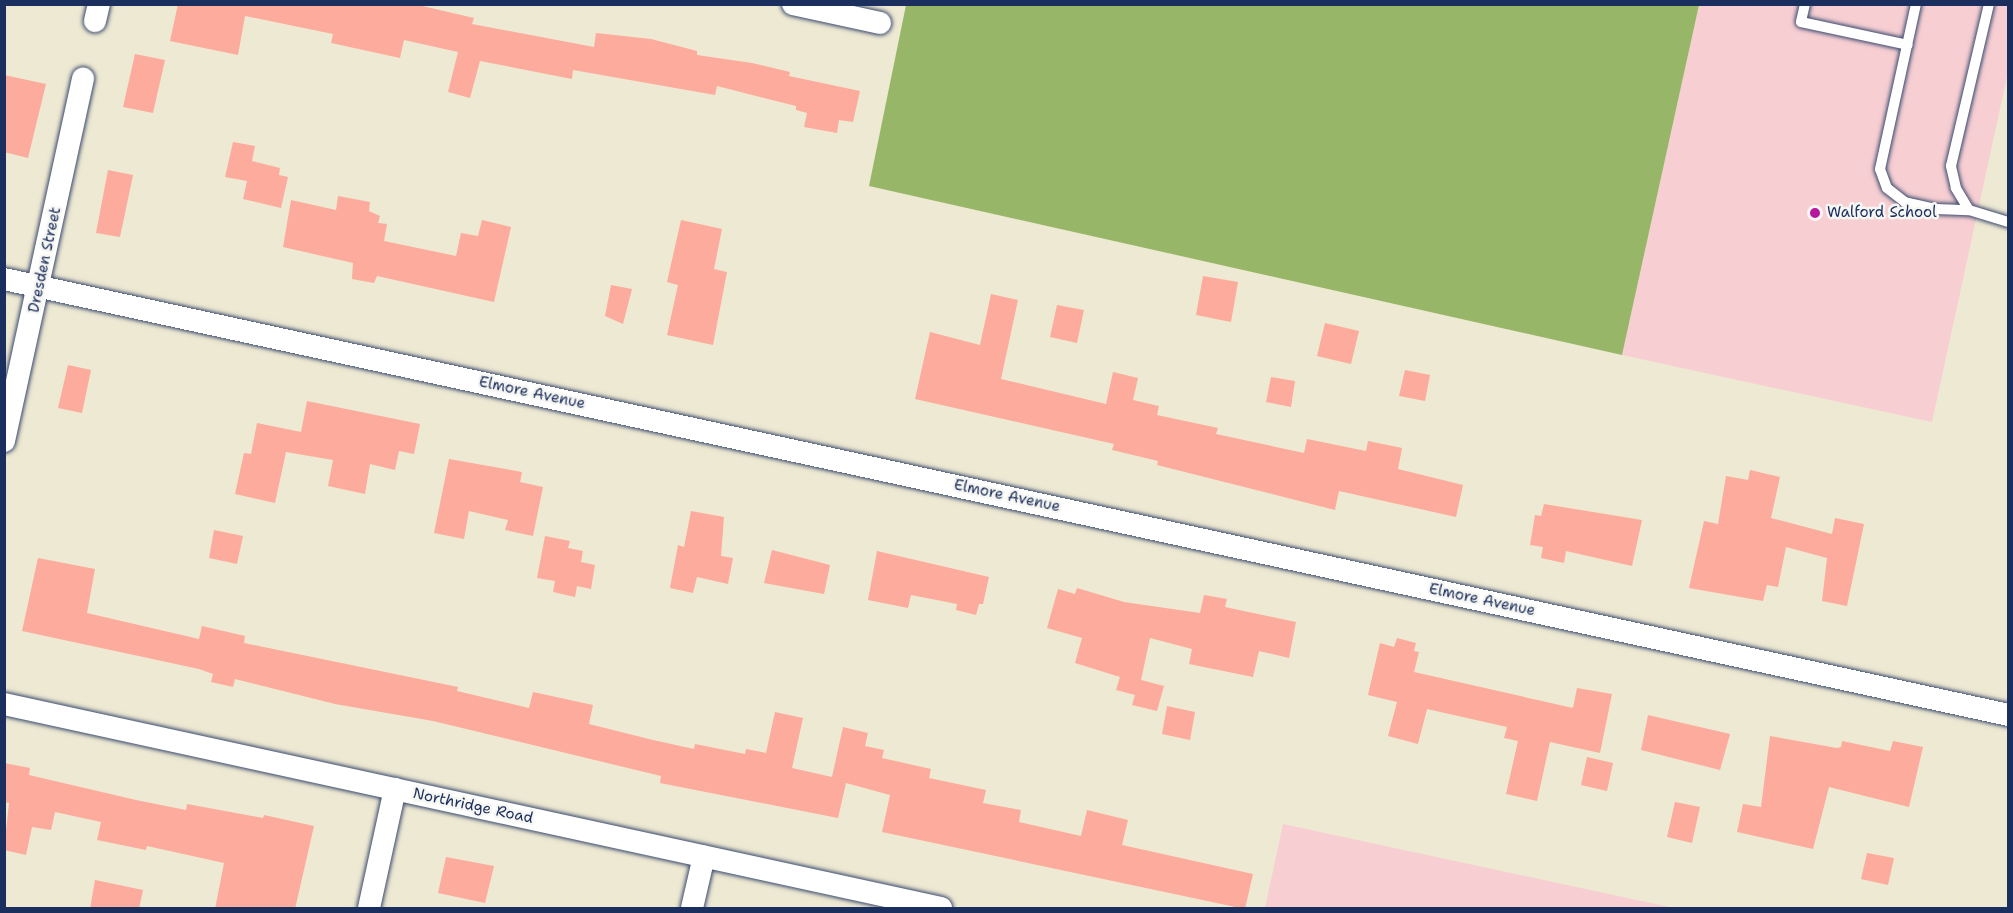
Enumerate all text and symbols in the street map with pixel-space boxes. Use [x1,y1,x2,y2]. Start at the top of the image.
place label: Walford School [1827,204,1937,222]
street label: Dresden Street [25,206,65,314]
marker: Walford School [1808,206,1822,220]
street label: Elmore Avenue [477,373,587,413]
street label: Elmore Avenue [952,476,1062,516]
street label: Elmore Avenue [1427,580,1537,620]
street label: Northridge Road [411,784,535,828]

